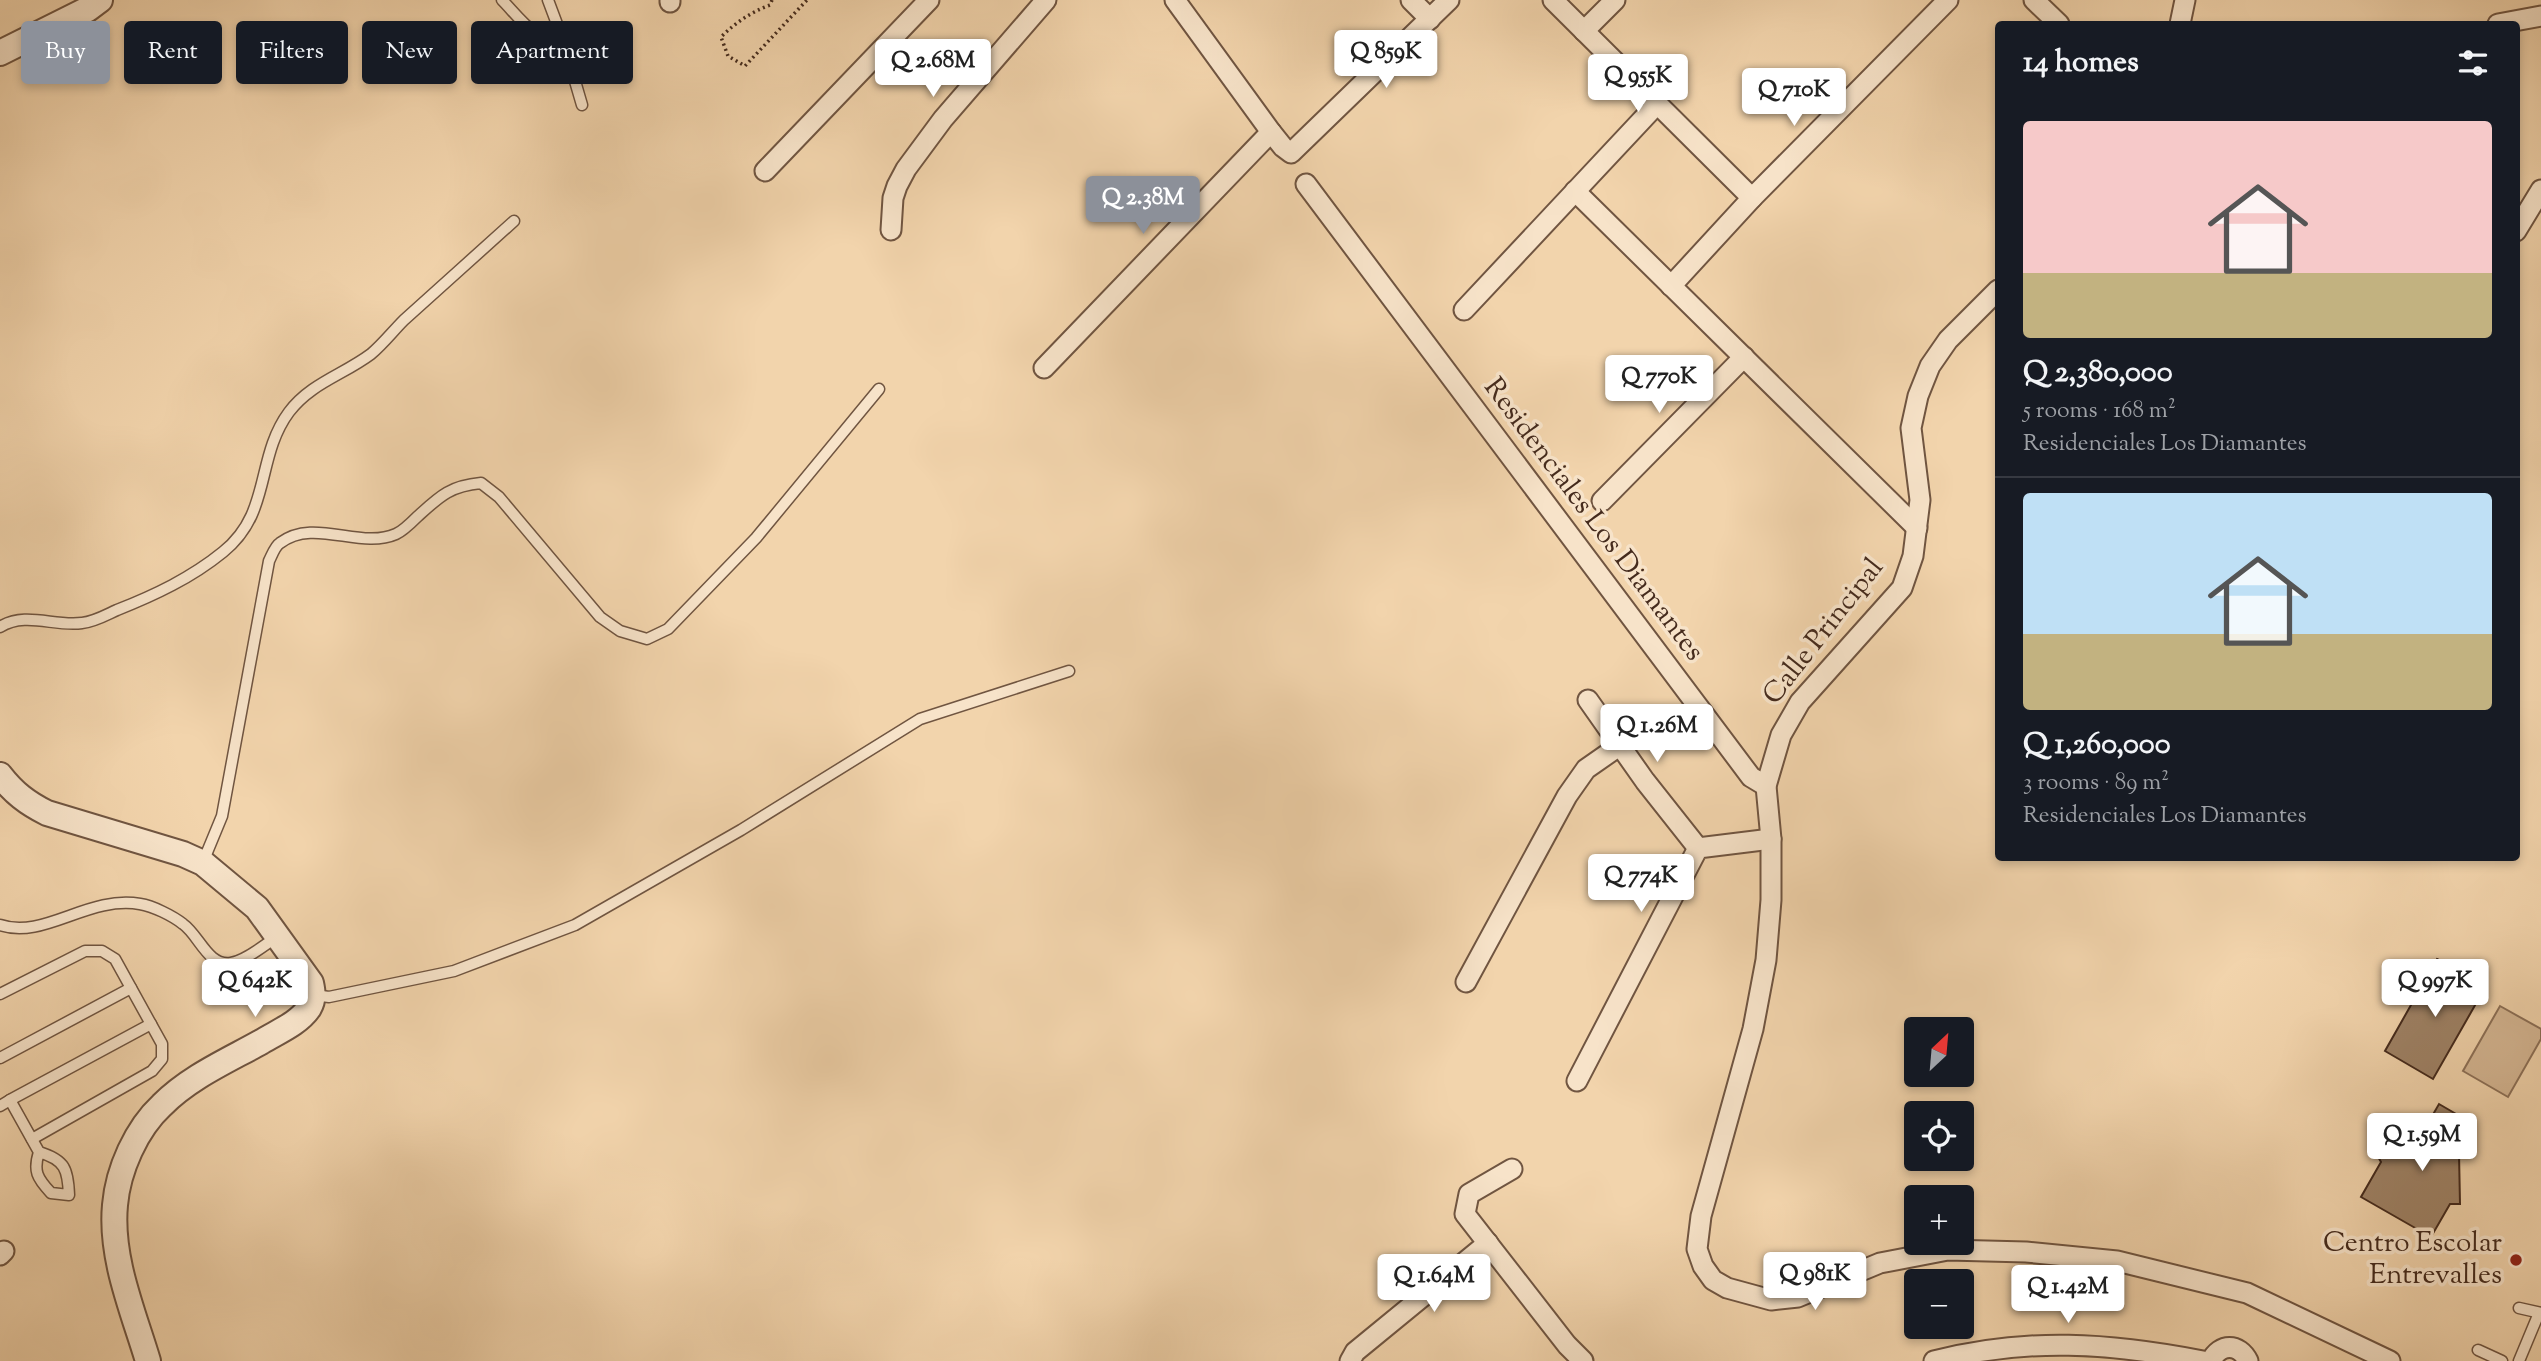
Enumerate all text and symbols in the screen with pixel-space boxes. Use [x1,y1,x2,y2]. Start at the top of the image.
chip: Buy [21,21,110,84]
chip: Rent [124,21,222,84]
chip: Filters [236,21,348,84]
chip: New [362,21,457,84]
chip: Apartment [471,21,633,84]
pin: Q 859K [1329,31,1443,90]
text: Q 859K [1350,36,1422,69]
pin: Q 2.68M [868,40,998,99]
text: 14 homes [2023,42,2139,85]
icon: filters [2454,44,2492,82]
text: Q 2.68M [891,45,975,78]
pin: Q 955K [1581,54,1695,114]
text: Q 955K [1604,60,1672,93]
pin: Q 710K [1737,68,1851,128]
text: Q 710K [1758,74,1830,107]
icon: home [2195,166,2321,292]
pin: Q 2.38M [1078,176,1208,236]
text: Q 2.38M [1102,182,1184,215]
text: Q 2,380,000 [2023,352,2173,395]
pin: Q 770K [1602,356,1716,415]
text: Q 770K [1621,361,1697,394]
street label: Residenciales Los Diamantes [1473,370,1713,670]
text: 5 rooms · 168 m² [2023,395,2176,428]
text: Residenciales Los Diamantes [2023,428,2307,461]
icon: home [2195,538,2321,664]
street label: Calle Principal [1754,550,1894,714]
pin: Q 1.26M [1592,704,1722,764]
text: Q 1.26M [1616,710,1698,743]
text: Q 1,260,000 [2023,724,2171,767]
text: 3 rooms · 89 m² [2023,767,2169,800]
text: Residenciales Los Diamantes [2023,800,2307,833]
pin: Q 774K [1584,855,1698,914]
text: Q 774K [1604,860,1678,893]
pin: Q 642K [198,960,312,1019]
pin: Q 997K [2378,960,2492,1019]
text: Q 642K [218,965,292,998]
text: Q 997K [2398,965,2472,998]
north arrow [1904,1017,1974,1087]
map controls [1904,1017,1974,1339]
button: locate [1904,1101,1974,1171]
pin: Q 1.59M [2357,1114,2487,1173]
text: Q 1.59M [2383,1119,2461,1152]
button: + [1904,1185,1974,1255]
place label: Centro Escolar Entrevalles [2323,1224,2502,1296]
pin: Q 981K [1758,1252,1872,1312]
marker: Centro Escolar Entrevalles [2508,1252,2524,1268]
pin: Q 1.64M [1369,1254,1499,1314]
text: Q 981K [1779,1258,1851,1291]
text: Q 1.64M [1393,1260,1475,1293]
pin: Q 1.42M [2003,1266,2133,1325]
button: − [1904,1269,1974,1339]
text: Q 1.42M [2027,1271,2109,1304]

